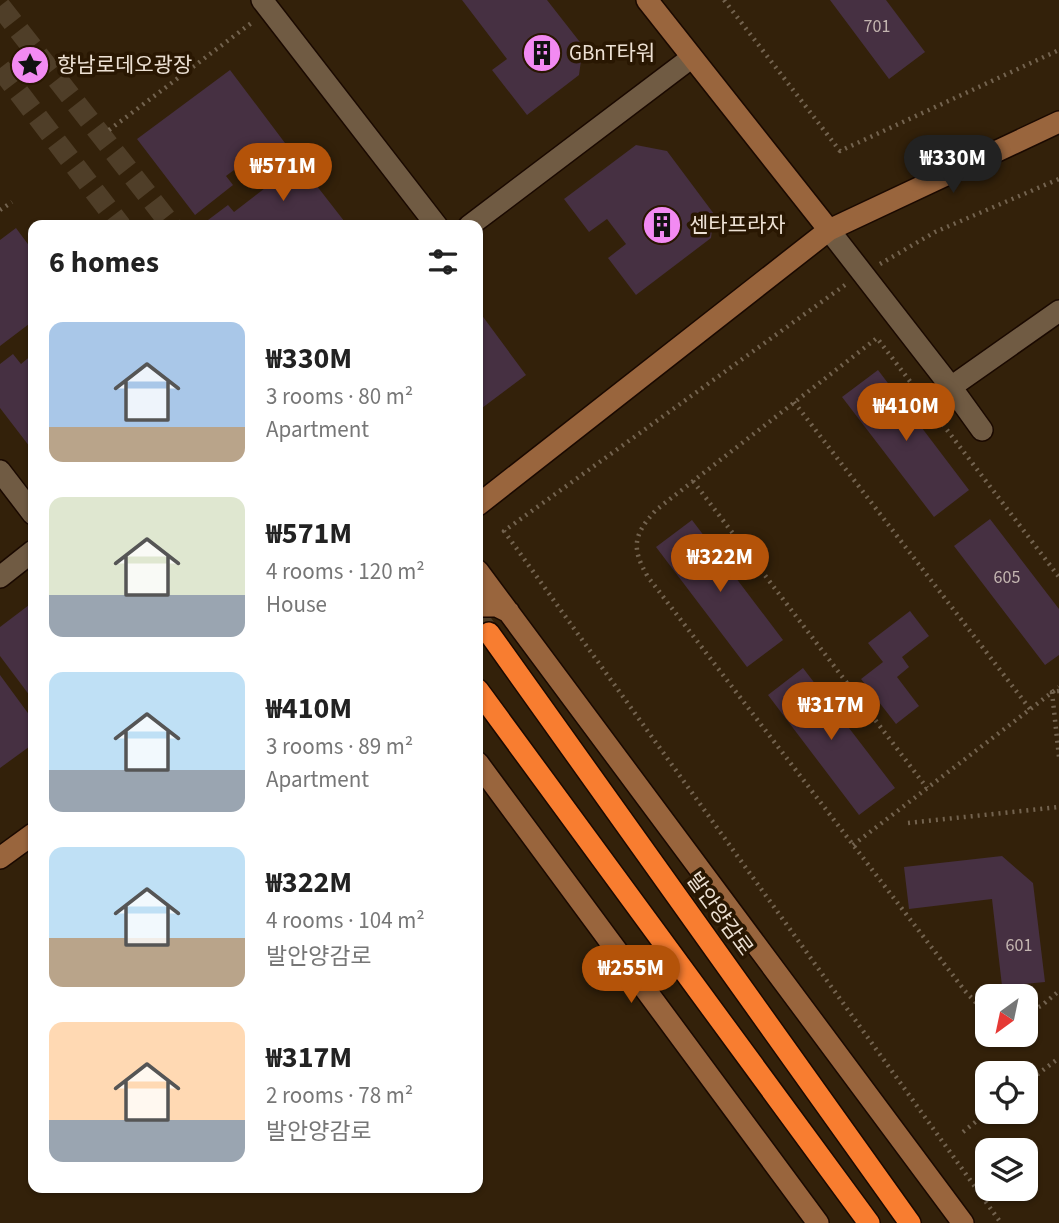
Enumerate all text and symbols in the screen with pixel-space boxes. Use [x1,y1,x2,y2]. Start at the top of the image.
house number: 701 [864,14,890,39]
building icon: GBnT타워 [521,32,563,74]
place label: GBnT타워 [569,38,655,68]
place icon: 향남로데오광장 [9,44,51,86]
place label: 향남로데오광장 [57,50,192,80]
pin: ₩330M [904,136,1002,195]
text: ₩330M [920,141,986,174]
pin: ₩571M [234,144,332,203]
text: ₩571M [250,149,316,182]
building icon: 센타프라자 [641,204,683,246]
place label: 센타프라자 [689,210,786,240]
text: 6 homes [49,241,159,284]
icon: filters [424,243,462,281]
text: ₩330M [266,337,352,380]
icon: home [105,350,189,434]
text: 3 rooms · 80 m² [266,380,413,413]
pin: ₩410M [857,384,955,443]
text: ₩410M [873,389,939,422]
text: Apartment [266,413,369,446]
text: ₩571M [266,512,352,555]
icon: home [105,525,189,609]
pin: ₩322M [671,534,769,594]
text: ₩322M [687,540,753,573]
text: 4 rooms · 120 m² [266,555,425,588]
house number: 605 [994,565,1020,590]
text: House [266,588,327,621]
pin: ₩317M [782,682,880,742]
text: ₩410M [266,687,352,730]
text: ₩317M [798,688,864,721]
icon: home [105,700,189,784]
text: 3 rooms · 89 m² [266,730,413,763]
text: Apartment [266,763,369,796]
text: ₩322M [266,861,352,904]
street label: 발안양감로 [679,866,761,962]
icon: home [105,875,189,959]
text: 4 rooms · 104 m² [266,904,425,937]
house number: 601 [1006,933,1032,958]
text: 발안양감로 [266,940,372,973]
pin: ₩255M [582,946,680,1005]
text: ₩255M [598,951,664,984]
north arrow [975,984,1038,1046]
map controls [975,984,1038,1201]
text: ₩317M [266,1036,352,1079]
icon: home [105,1050,189,1134]
button: locate [975,1061,1038,1124]
text: 2 rooms · 78 m² [266,1079,413,1112]
text: 발안양감로 [266,1115,372,1148]
button: layers [975,1138,1038,1201]

